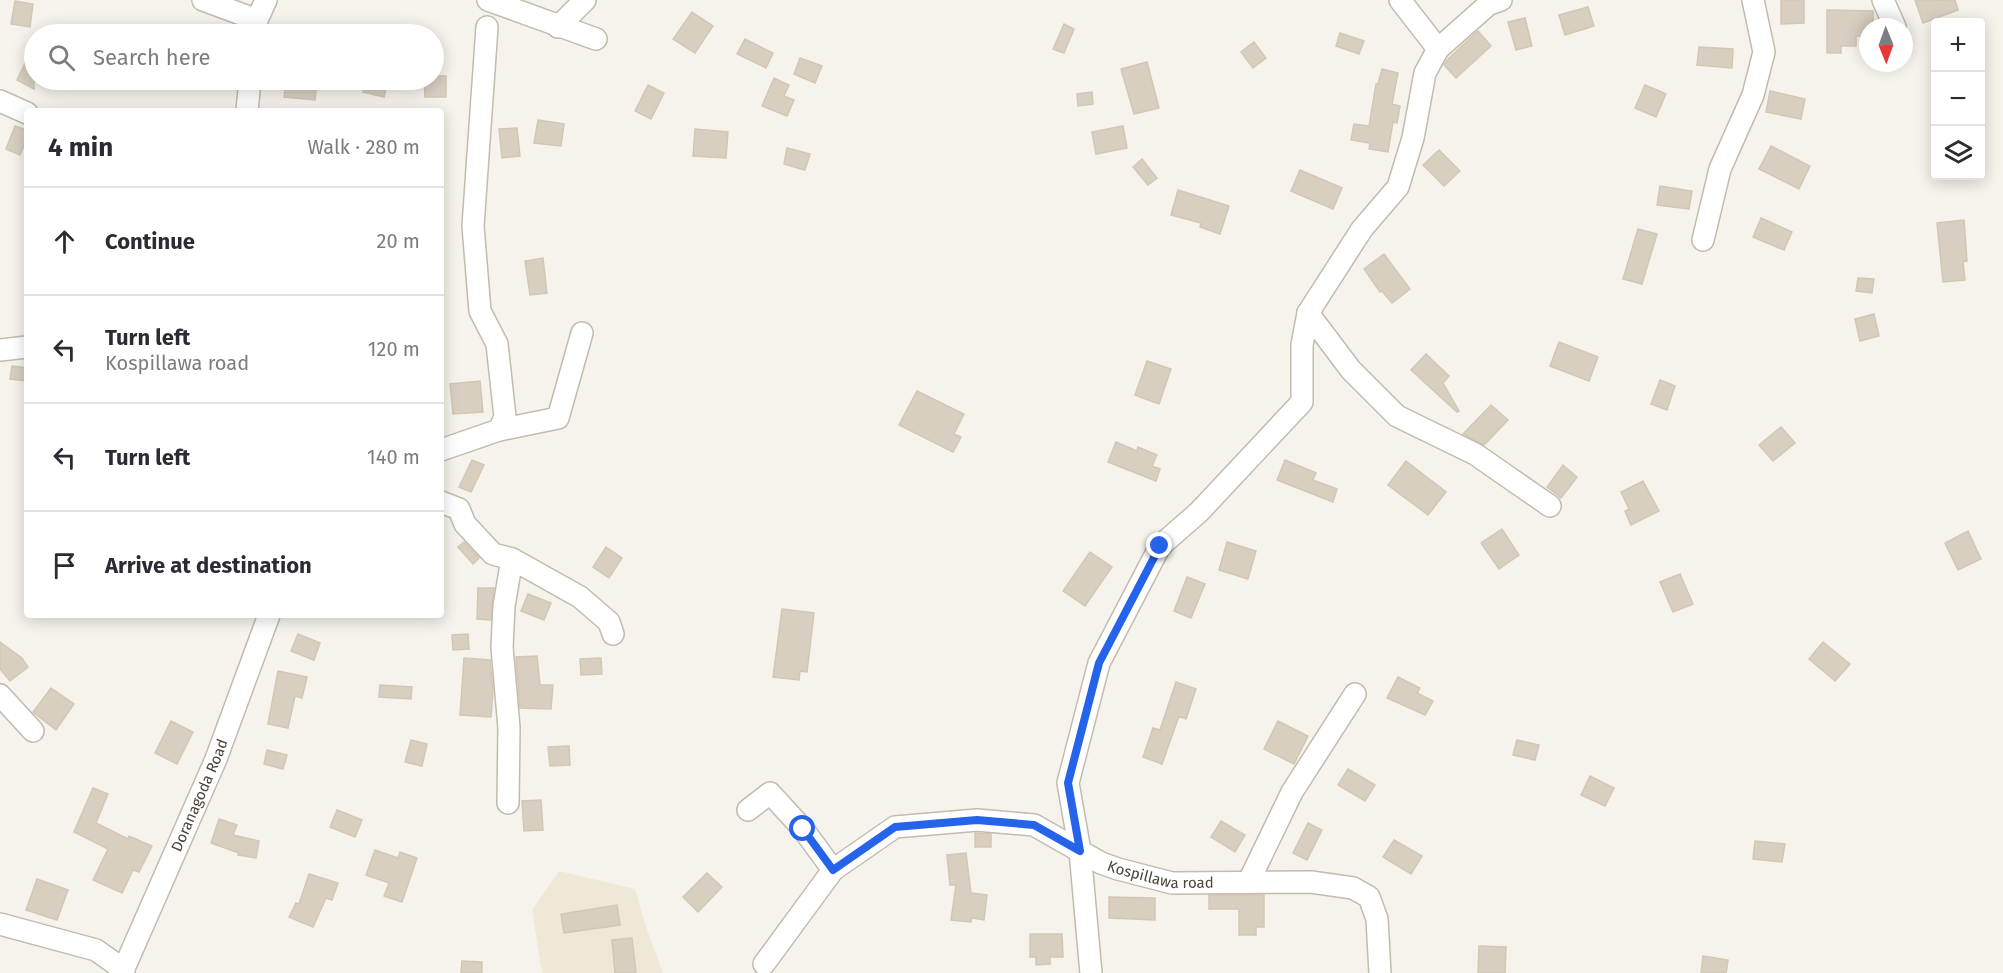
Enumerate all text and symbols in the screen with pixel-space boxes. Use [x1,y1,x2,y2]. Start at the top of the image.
north arrow [1859,18,1913,72]
map controls [1931,18,1985,180]
button: + [1931,18,1985,72]
search box [24,24,444,90]
icon: search [45,41,78,74]
text: Search here [93,44,211,71]
button: − [1931,72,1985,126]
button: layers [1931,126,1985,180]
text: 4 min [48,132,113,163]
text: Walk · 280 m [307,135,420,159]
icon: ahead [48,225,81,258]
text: Continue [105,228,195,255]
text: 20 m [377,229,420,253]
text: Turn left [105,324,190,351]
icon: left [48,333,81,366]
text: 120 m [368,337,420,361]
text: Kospillawa road [105,351,249,375]
icon: left [48,441,81,474]
text: Turn left [105,444,190,471]
text: 140 m [367,445,420,469]
route end [1146,532,1172,558]
icon: arrive [48,549,81,582]
text: Arrive at destination [105,552,312,579]
street label: Doranagoda Road [167,736,232,854]
route start [789,815,815,841]
street label: Kospillawa road [1105,857,1214,892]

